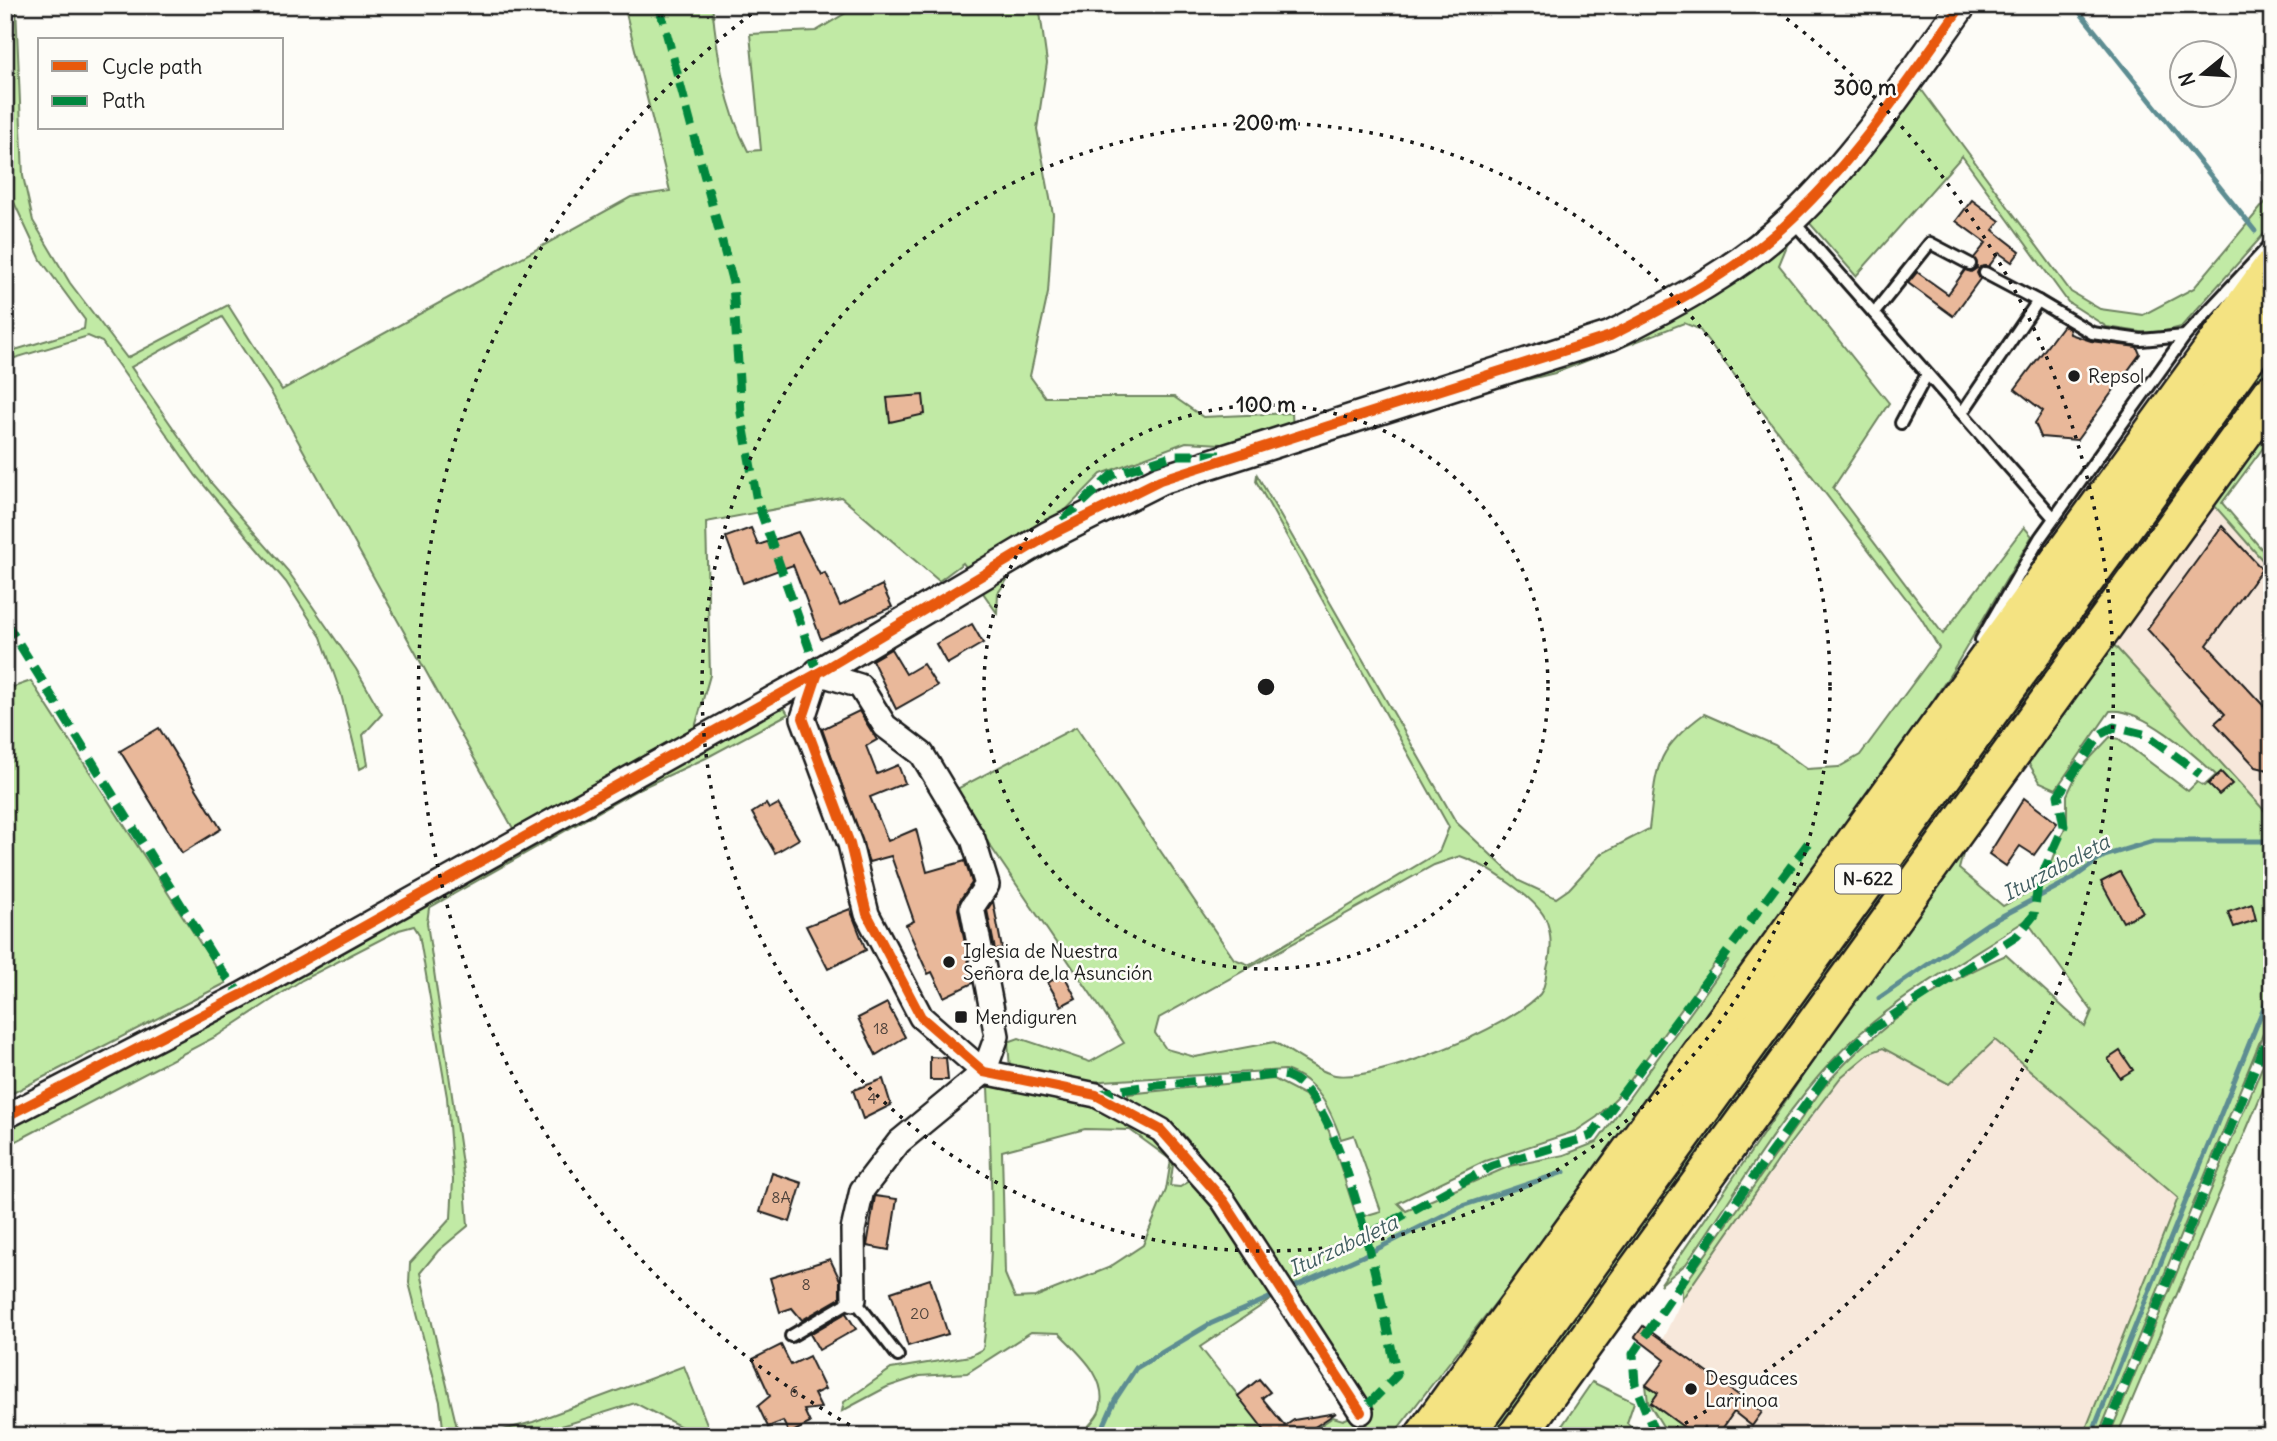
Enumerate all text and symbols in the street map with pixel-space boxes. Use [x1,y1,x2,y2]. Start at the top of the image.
legend [38,38,284,130]
north arrow [2168,38,2238,108]
text: Cycle path [102,53,202,80]
text: N [2173,69,2200,89]
text: 300 m [1834,74,1897,101]
text: Path [102,87,145,114]
text: 200 m [1235,109,1298,136]
place label: Repsol [2088,364,2144,388]
marker: Repsol [2066,368,2082,384]
text: 100 m [1236,391,1296,418]
centre of rings [1254,675,1278,699]
water label: Iturzabaleta [1998,828,2115,907]
road number: N-622 [1835,864,1901,894]
place label: Iglesia de Nuestra Señora de la Asunción [963,939,1152,985]
marker: Iglesia de Nuestra Señora de la Asunción [941,954,957,970]
place label: Mendiguren [975,1005,1077,1029]
marker: Mendiguren [953,1009,969,1025]
house number: 18 [873,1018,889,1038]
house number: 4 [867,1088,877,1108]
house number: 8A [771,1187,791,1207]
water label: Iturzabaleta [1284,1208,1402,1283]
house number: 8 [801,1274,811,1294]
house number: 20 [910,1303,930,1323]
place label: Desguaces Larrinoa [1705,1366,1798,1412]
house number: 6 [789,1381,799,1401]
marker: Desguaces Larrinoa [1683,1381,1699,1397]

